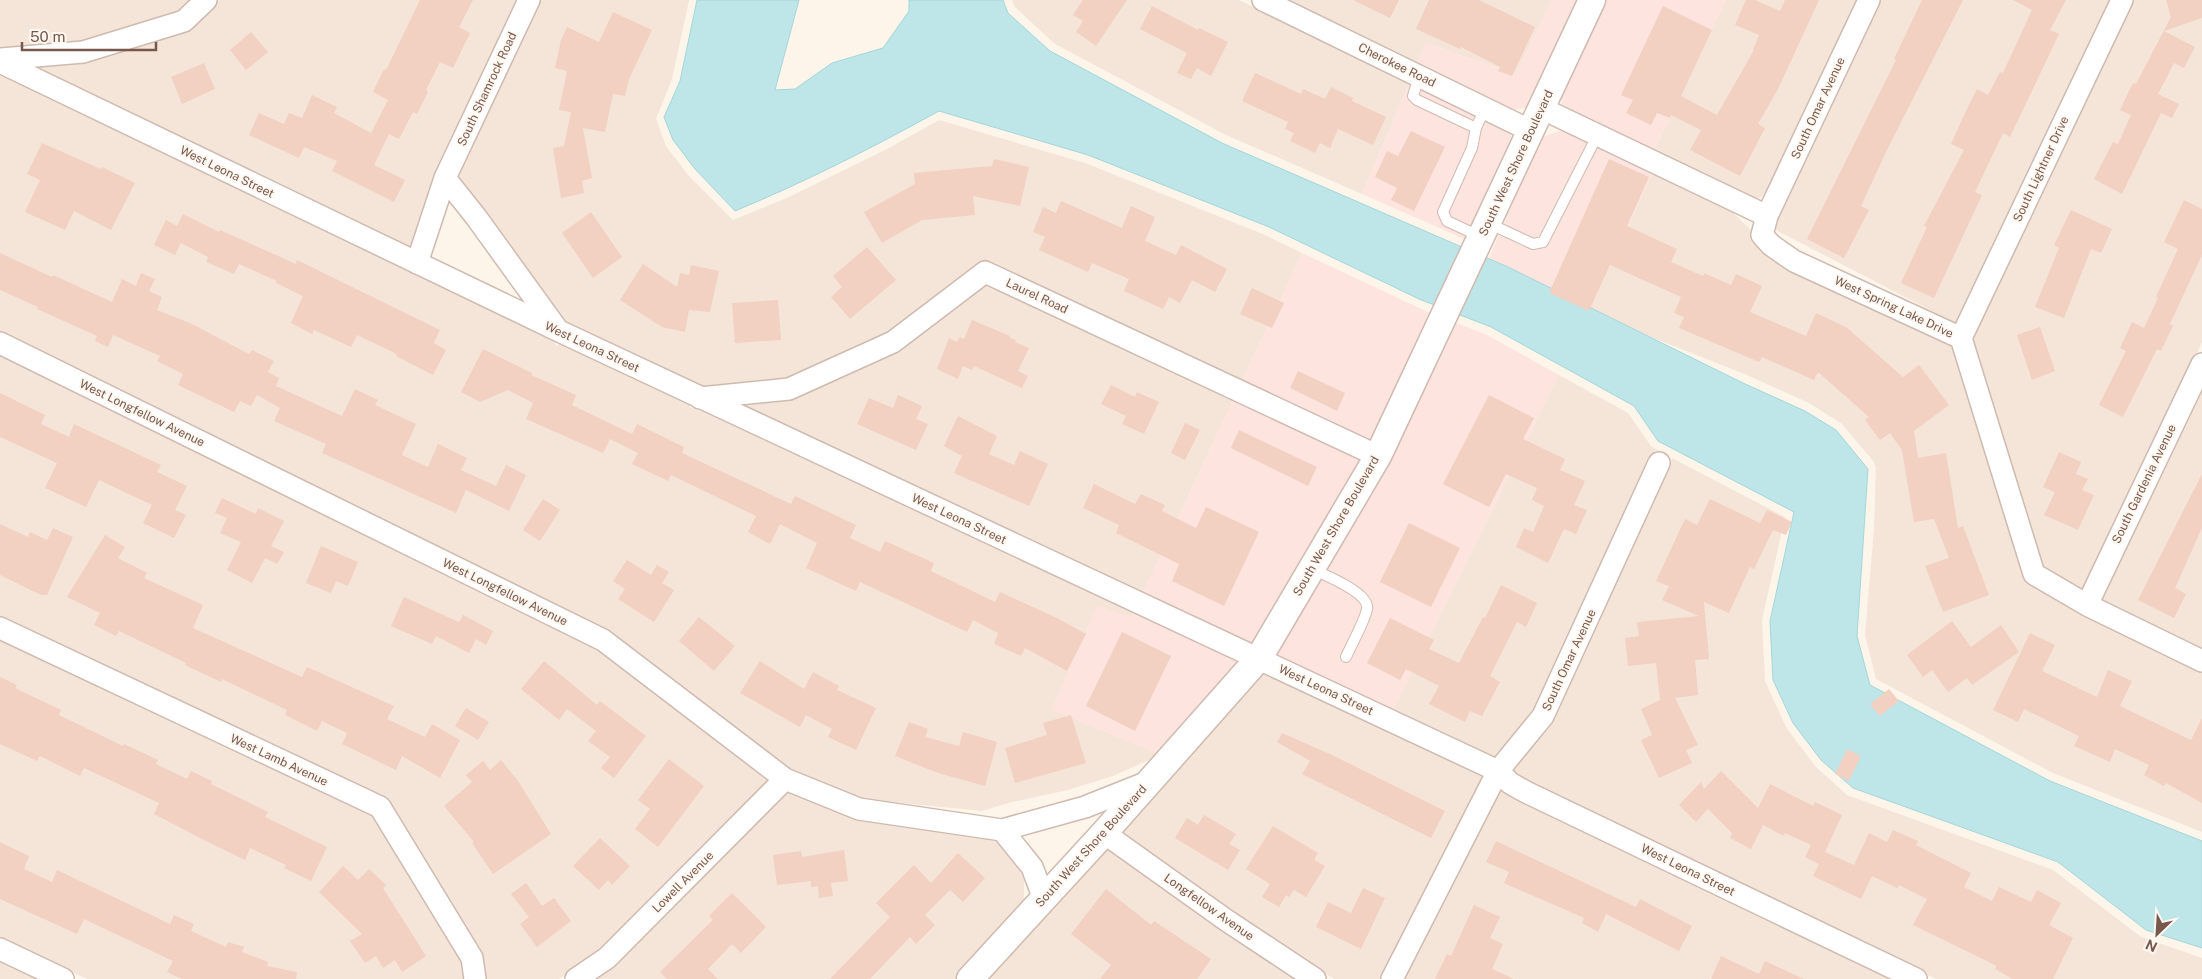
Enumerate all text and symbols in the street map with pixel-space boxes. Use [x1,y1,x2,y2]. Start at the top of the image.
scale bar [22,20,156,52]
text: 50 m [30,28,65,45]
street label: South Shamrock Road [454,30,520,148]
street label: Cherokee Road [1356,40,1438,90]
street label: South Omar Avenue [1788,55,1848,161]
street label: South West Shore Boulevard [1476,88,1556,238]
street label: South Lightner Drive [2010,114,2072,224]
street label: West Leona Street [178,143,277,201]
street label: West Spring Lake Drive [1832,273,1956,341]
street label: Laurel Road [1004,276,1070,316]
street label: West Leona Street [542,319,642,375]
street label: West Longfellow Avenue [77,377,207,450]
street label: South Gardenia Avenue [2109,422,2179,546]
street label: South West Shore Boulevard [1290,453,1382,599]
street label: West Leona Street [909,491,1009,547]
street label: West Longfellow Avenue [440,556,570,629]
street label: South Omar Avenue [1539,607,1599,713]
street label: West Leona Street [1276,662,1376,718]
street label: West Lamb Avenue [228,731,330,789]
street label: South West Shore Boulevard [1032,782,1150,910]
street label: West Leona Street [1639,841,1738,899]
street label: Lowell Avenue [650,848,717,915]
street label: Longfellow Avenue [1161,871,1257,943]
north arrow [2132,909,2182,959]
text: N [2143,936,2160,955]

